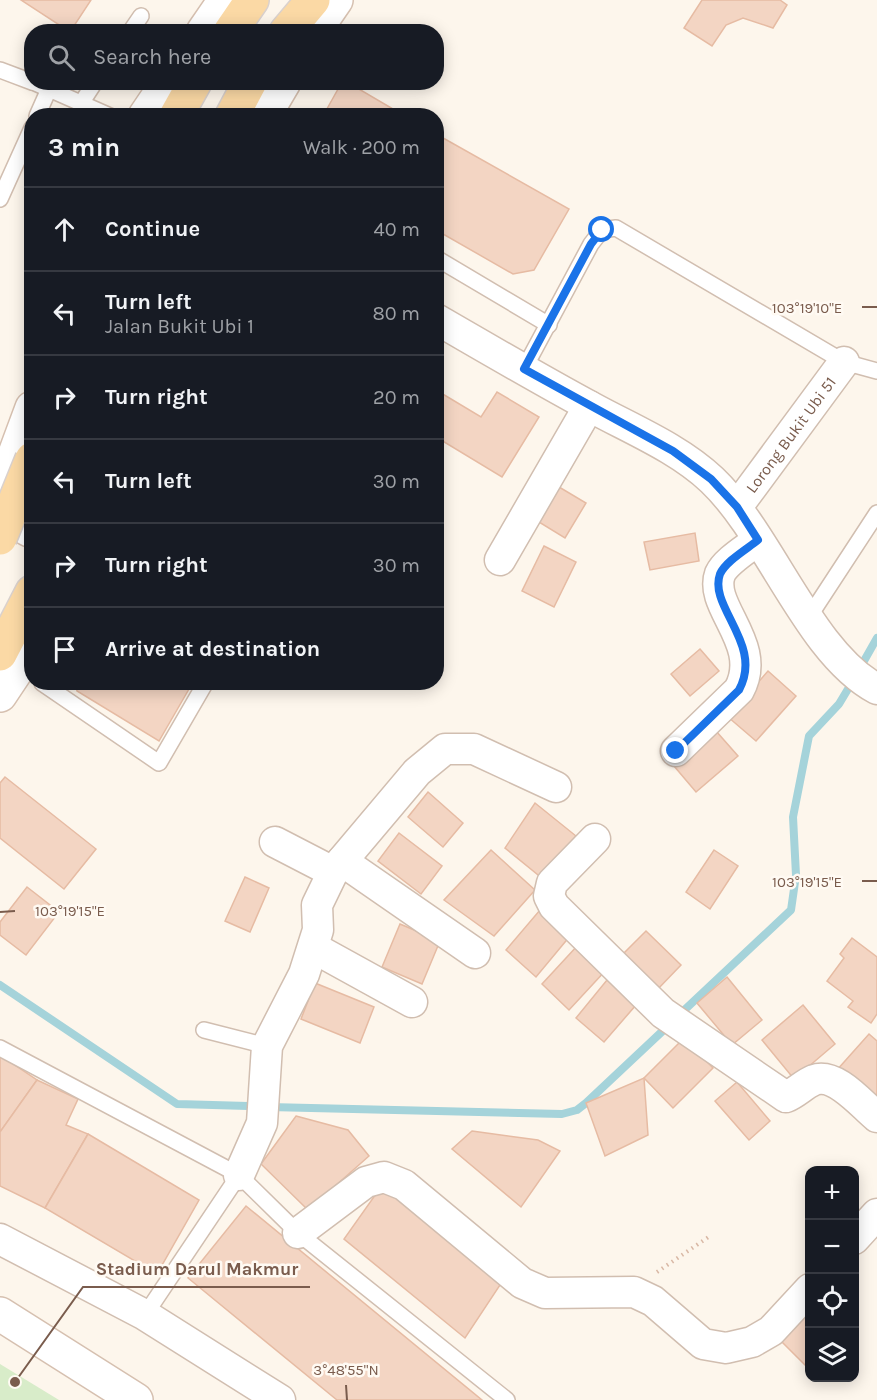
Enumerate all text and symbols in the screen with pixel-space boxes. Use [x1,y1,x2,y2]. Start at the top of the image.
search box [24,24,444,90]
icon: search [45,41,78,74]
text: Search here [93,44,211,70]
text: 3 min [48,132,120,163]
text: Walk · 200 m [303,136,420,159]
icon: ahead [48,213,81,246]
text: Continue [105,216,200,242]
route start [588,216,614,242]
text: 40 m [374,218,420,241]
text: Turn left [105,289,192,315]
icon: left [48,297,81,330]
text: 103°19'10"E [772,299,842,317]
text: 80 m [372,302,420,325]
text: Jalan Bukit Ubi 1 [105,315,254,338]
street label: Lorong Bukit Ubi 51 [742,373,840,497]
icon: right [48,381,81,414]
text: Turn right [105,384,208,410]
text: 20 m [373,386,420,409]
icon: left [48,465,81,498]
text: Turn left [105,468,192,494]
text: 30 m [373,470,420,493]
icon: right [48,549,81,582]
text: Turn right [105,552,208,578]
text: 30 m [373,554,420,577]
icon: arrive [48,633,81,666]
text: Arrive at destination [105,636,320,662]
route end [662,737,688,763]
text: 103°19'15"E [772,873,842,891]
text: 103°19'15"E [35,902,105,920]
map controls [805,1166,859,1382]
button: + [805,1166,859,1220]
button: − [805,1220,859,1274]
callout: Stadium Darul Makmur [83,1251,310,1287]
text: Stadium Darul Makmur [96,1258,298,1280]
button: locate [805,1274,859,1328]
button: layers [805,1328,859,1382]
text: 3°48'55"N [313,1361,379,1379]

